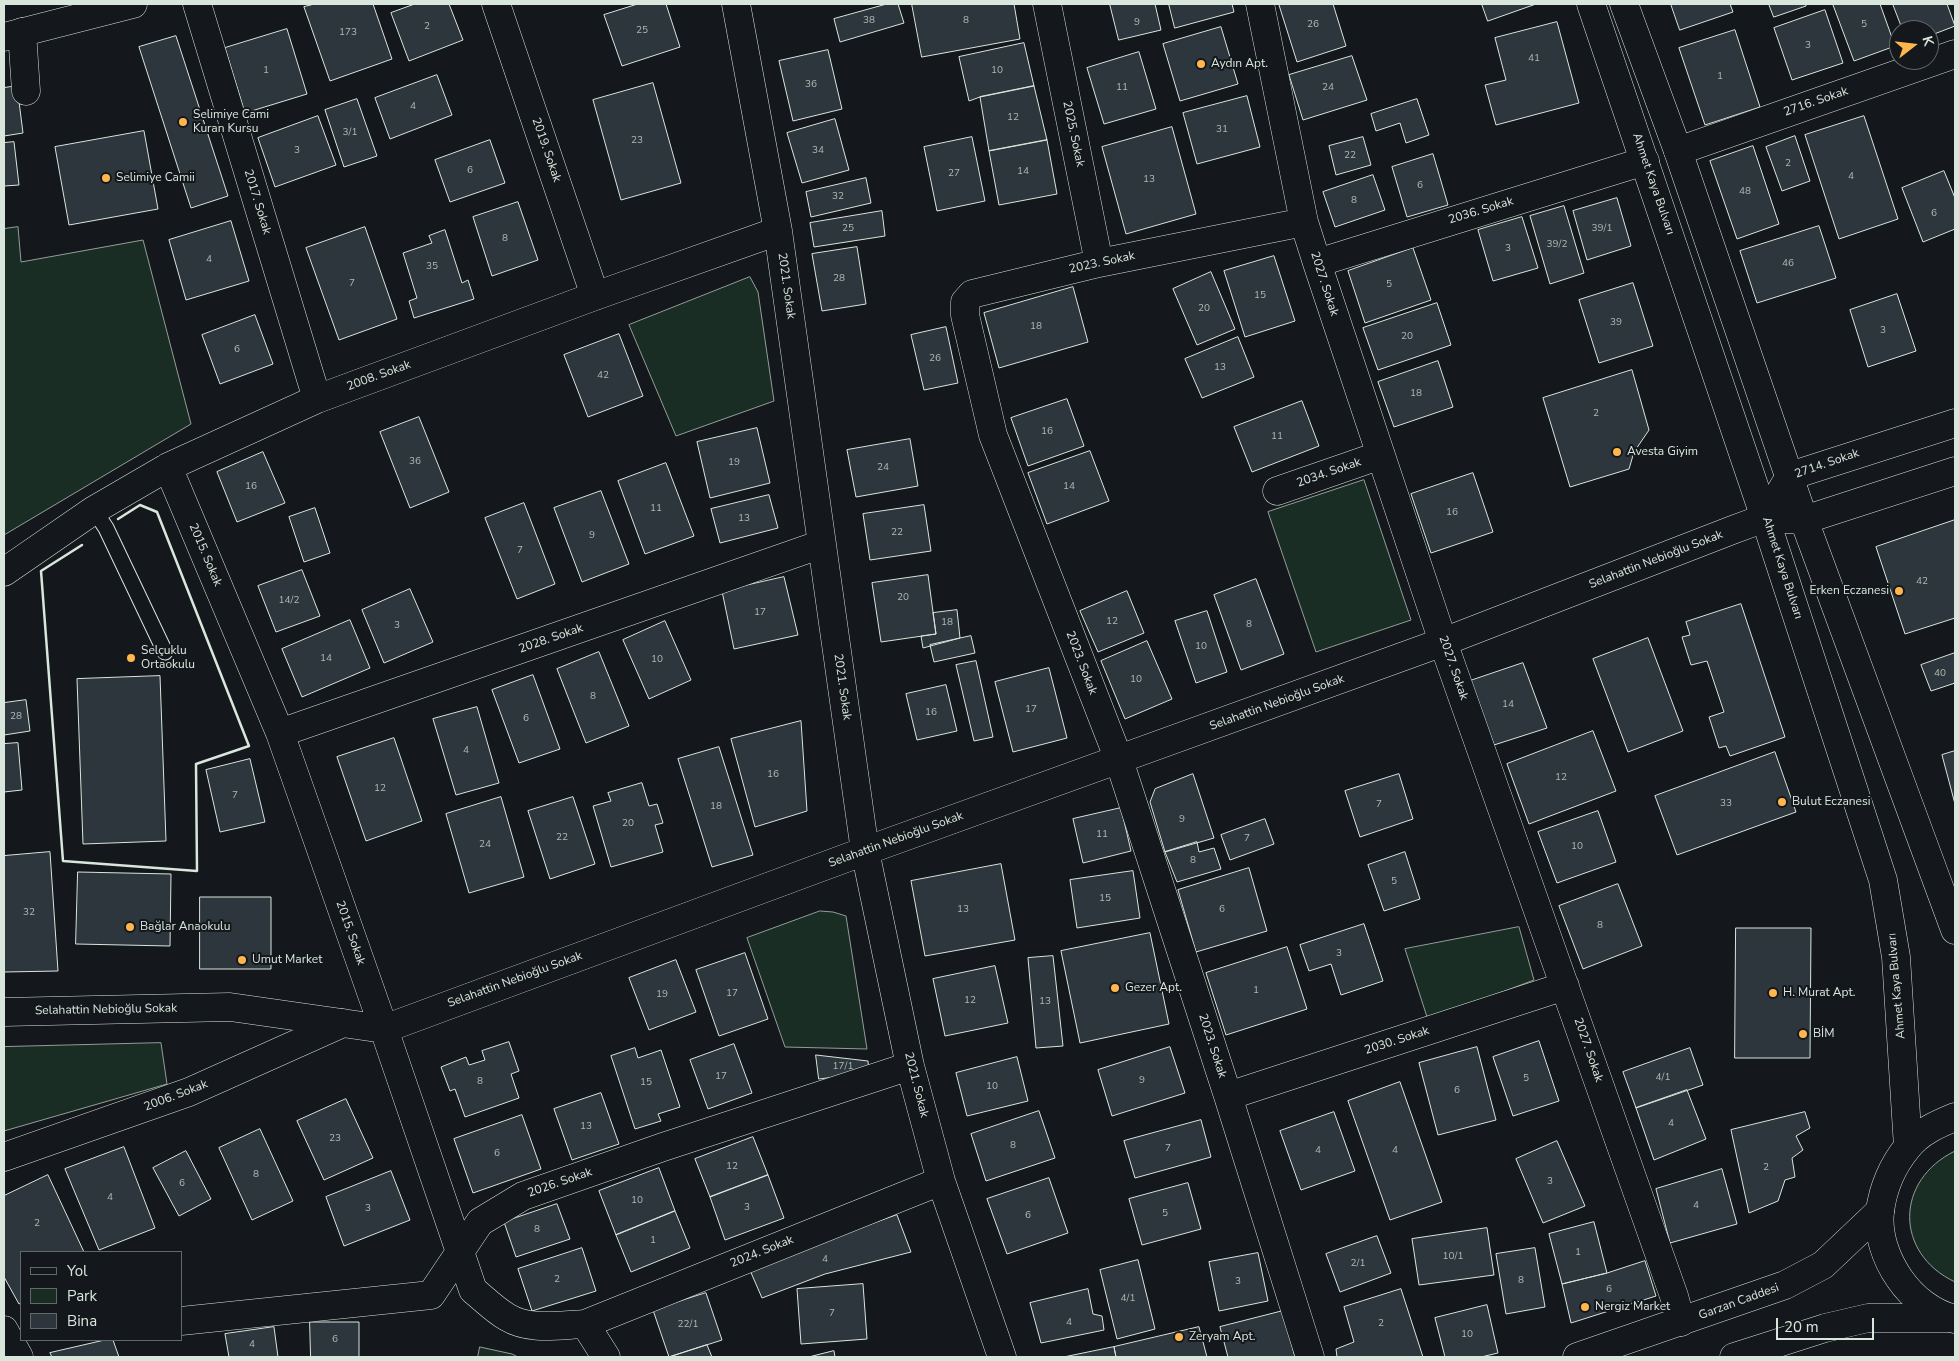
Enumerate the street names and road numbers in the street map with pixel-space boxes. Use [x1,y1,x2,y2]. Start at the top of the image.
street label: 2716. Sokak [1782,84,1850,120]
street label: 2025. Sokak [1059,100,1087,168]
street label: 2019. Sokak [528,116,564,184]
street label: Ahmet Kaya Bulvarı [1629,131,1677,237]
street label: 2017. Sokak [240,168,274,236]
street label: 2036. Sokak [1447,194,1515,228]
street label: 2023. Sokak [1068,249,1136,277]
street label: 2027. Sokak [1307,250,1341,318]
street label: 2021. Sokak [774,252,798,320]
street label: 2008. Sokak [345,358,413,394]
street label: 2714. Sokak [1793,446,1861,482]
street label: 2034. Sokak [1295,455,1363,491]
street label: Ahmet Kaya Bulvarı [1759,515,1805,621]
street label: 2015. Sokak [185,521,225,589]
street label: Selahattin Nebioğlu Sokak [1587,528,1725,592]
street label: 2028. Sokak [517,621,585,657]
street label: 2023. Sokak [1062,629,1100,697]
street label: 2027. Sokak [1435,634,1471,702]
street label: 2021. Sokak [830,653,854,721]
street label: Selahattin Nebioğlu Sokak [1208,672,1346,734]
street label: Selahattin Nebioğlu Sokak [827,809,965,871]
street label: 2015. Sokak [332,899,368,967]
street label: Ahmet Kaya Bulvarı [1885,932,1909,1040]
street label: Selahattin Nebioğlu Sokak [446,949,584,1011]
street label: Selahattin Nebioğlu Sokak [35,1002,177,1018]
street label: 2023. Sokak [1195,1012,1229,1080]
street label: 2027. Sokak [1570,1016,1606,1084]
street label: 2030. Sokak [1363,1024,1431,1058]
street label: 2021. Sokak [901,1051,931,1119]
street label: 2006. Sokak [142,1077,210,1115]
street label: 2026. Sokak [526,1165,594,1201]
street label: 2024. Sokak [728,1233,796,1271]
street label: Garzan Caddesi [1697,1281,1781,1323]

